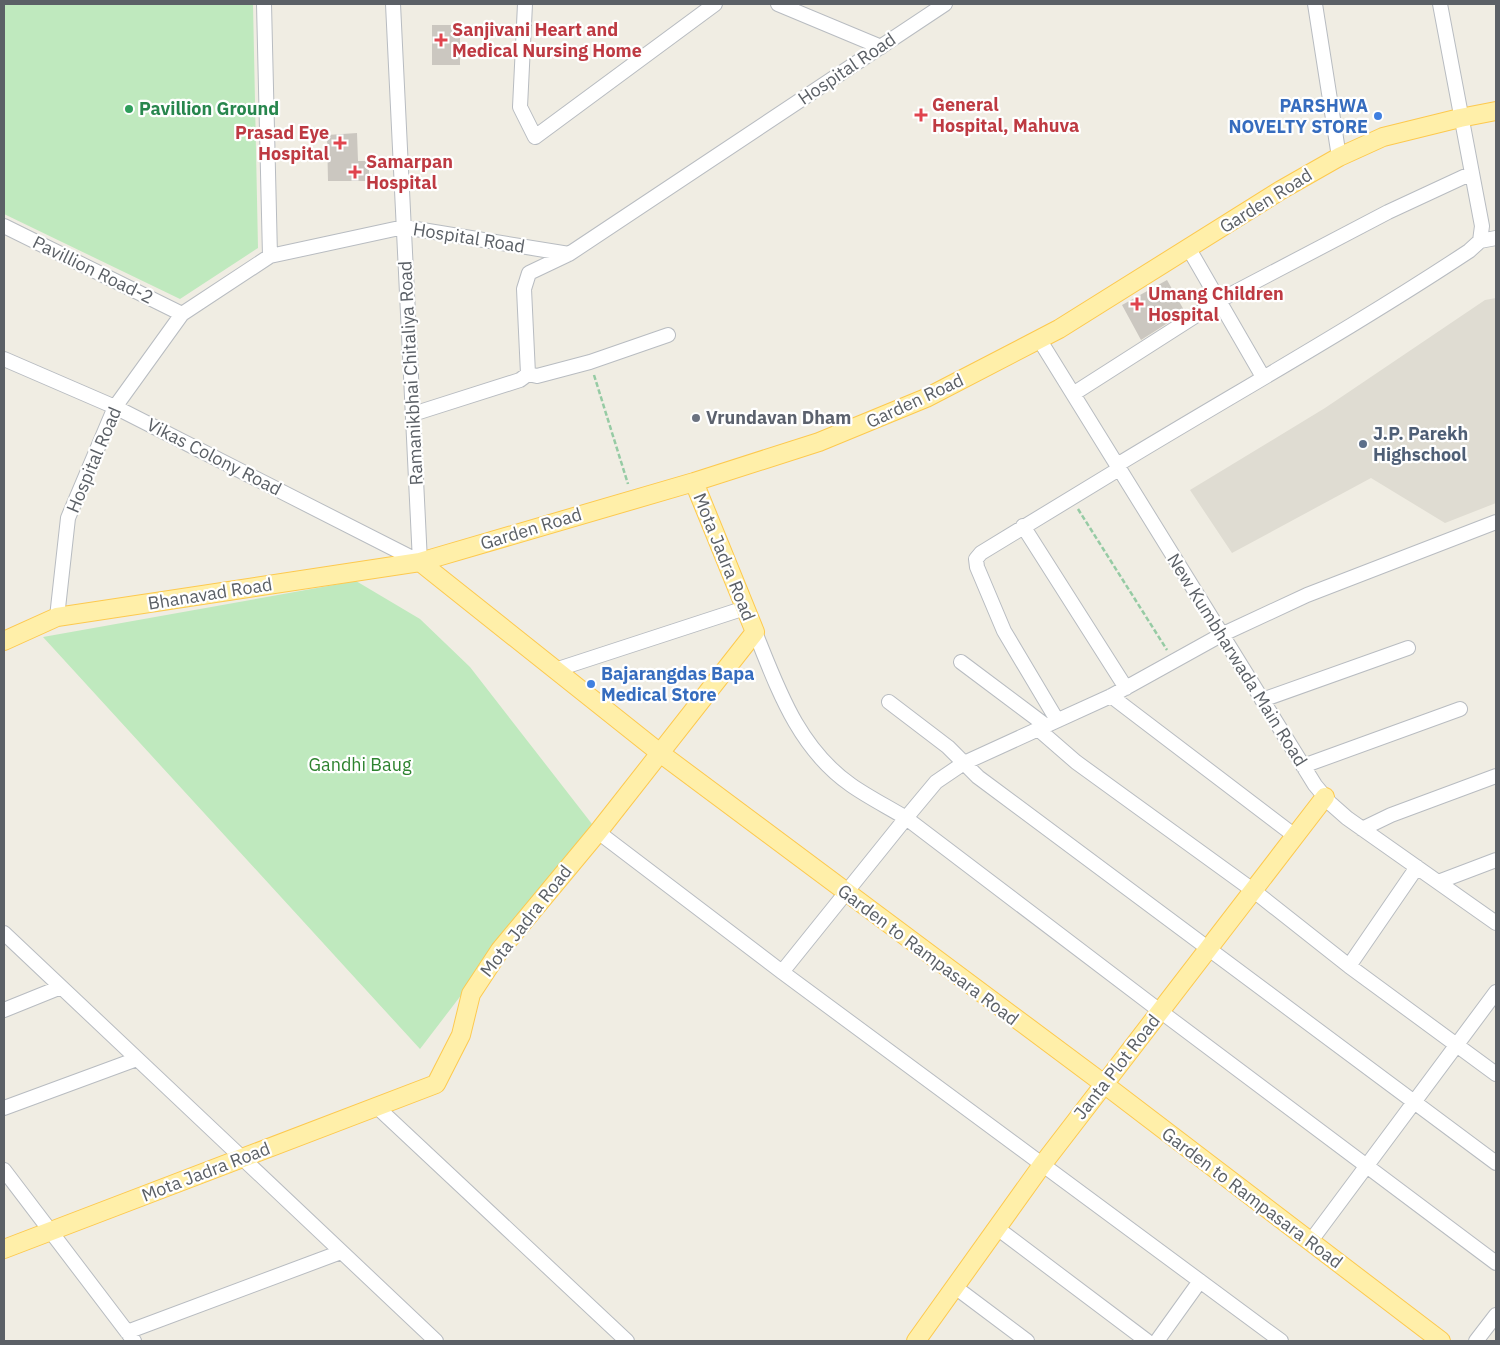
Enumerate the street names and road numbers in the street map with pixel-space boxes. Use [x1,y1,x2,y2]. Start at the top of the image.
street label: Hospital Road [793,27,900,110]
street label: Garden Road [1215,163,1316,238]
street label: Hospital Road [411,217,527,258]
street label: Pavillion Road-2 [29,230,157,309]
street label: Ramanikbhai Chitaliya Road [393,260,428,486]
street label: Garden Road [862,368,967,433]
street label: Hospital Road [61,403,126,516]
street label: Vikas Colony Road [143,413,286,500]
street label: Mota Jadra Road [688,490,761,624]
street label: Garden Road [477,502,584,555]
street label: New Kumbharwada Main Road [1162,549,1313,771]
street label: Bhanavad Road [146,572,274,615]
street label: Mota Jadra Road [475,860,576,981]
street label: Garden to Rampasara Road [833,879,1023,1030]
street label: Janta Plot Road [1068,1010,1165,1124]
street label: Garden to Rampasara Road [1157,1122,1347,1273]
street label: Mota Jadra Road [138,1136,273,1207]

